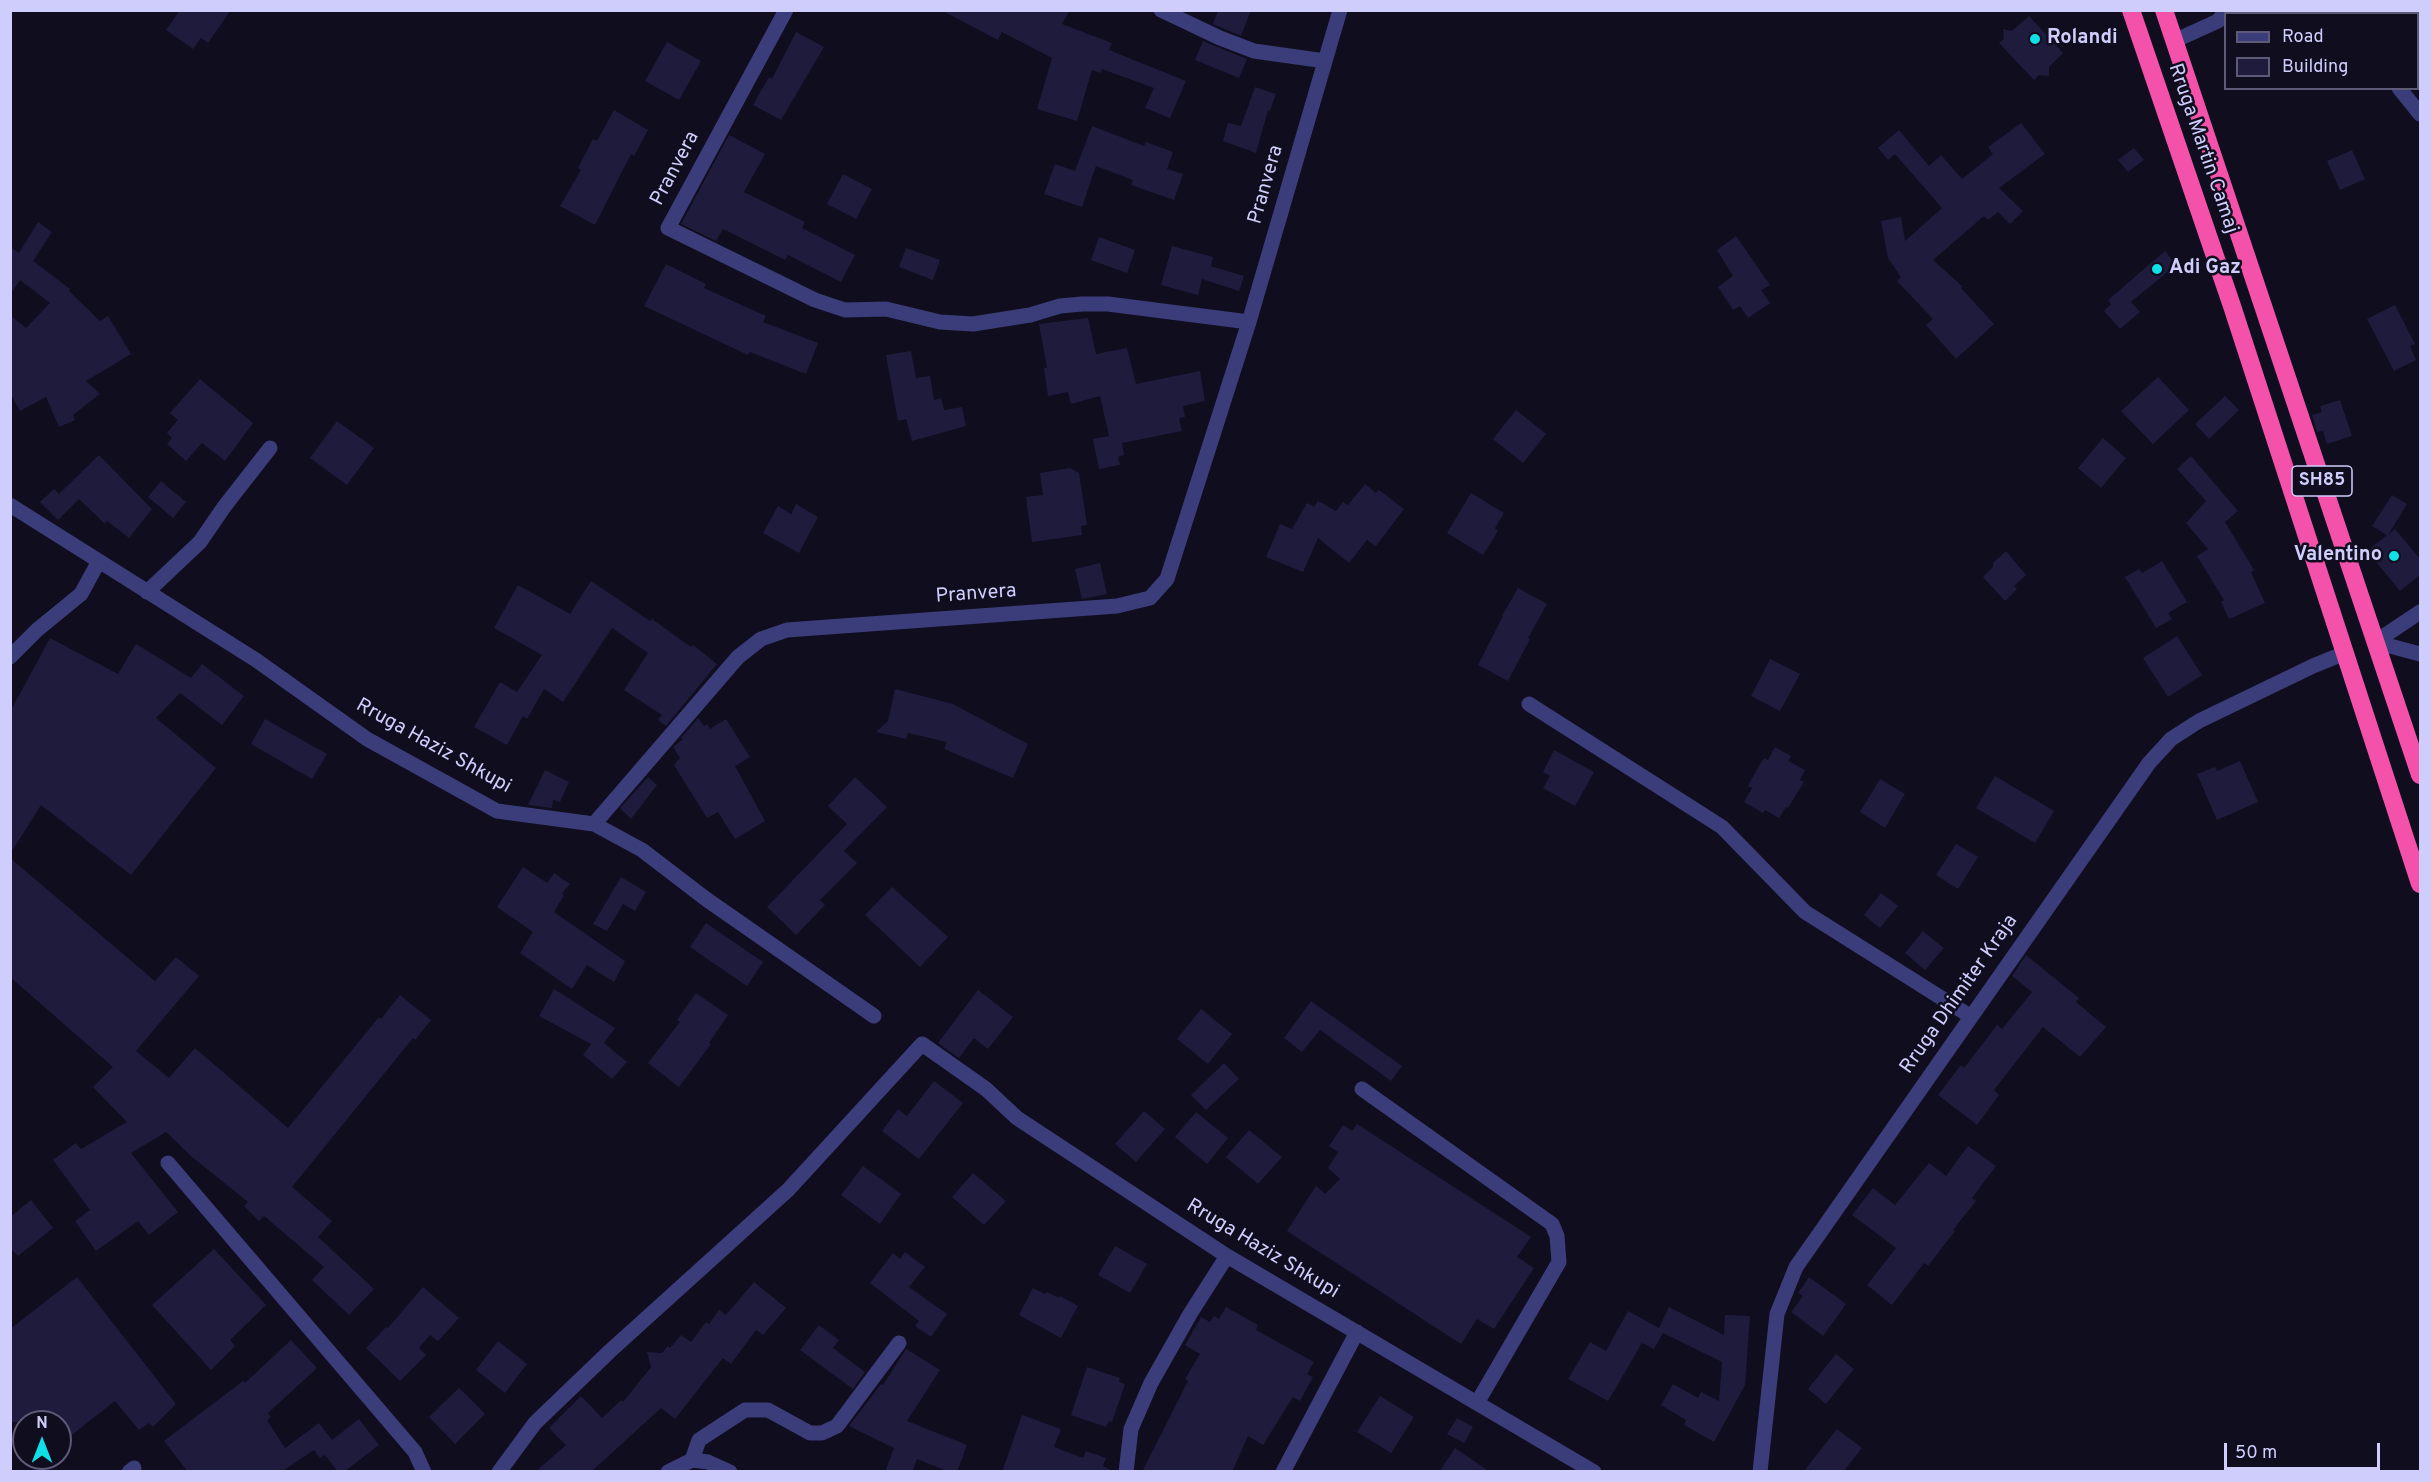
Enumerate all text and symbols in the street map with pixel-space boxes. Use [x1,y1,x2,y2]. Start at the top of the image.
legend [2224,12,2419,90]
text: Road [2282,26,2324,49]
place label: Rolandi [2047,27,2118,51]
marker: Rolandi [2028,32,2042,46]
text: Building [2282,56,2348,79]
street label: Rruga Martin Camaj [2162,61,2242,237]
street label: Pranvera [646,128,706,210]
street label: Pranvera [1244,143,1290,227]
place label: Adi Gaz [2169,257,2241,281]
marker: Adi Gaz [2150,262,2164,276]
road number: SH85 [2292,466,2352,496]
place label: Valentino [2294,544,2382,568]
marker: Valentino [2387,549,2401,563]
street label: Pranvera [935,580,1017,610]
street label: Rruga Haziz Shkupi [351,694,515,800]
street label: Rruga Dhimiter Kraja [1896,911,2024,1079]
street label: Rruga Haziz Shkupi [1181,1195,1343,1305]
north arrow [12,1410,72,1470]
text: N [36,1414,48,1434]
scale bar [2227,1431,2383,1469]
text: 50 m [2235,1442,2277,1465]

